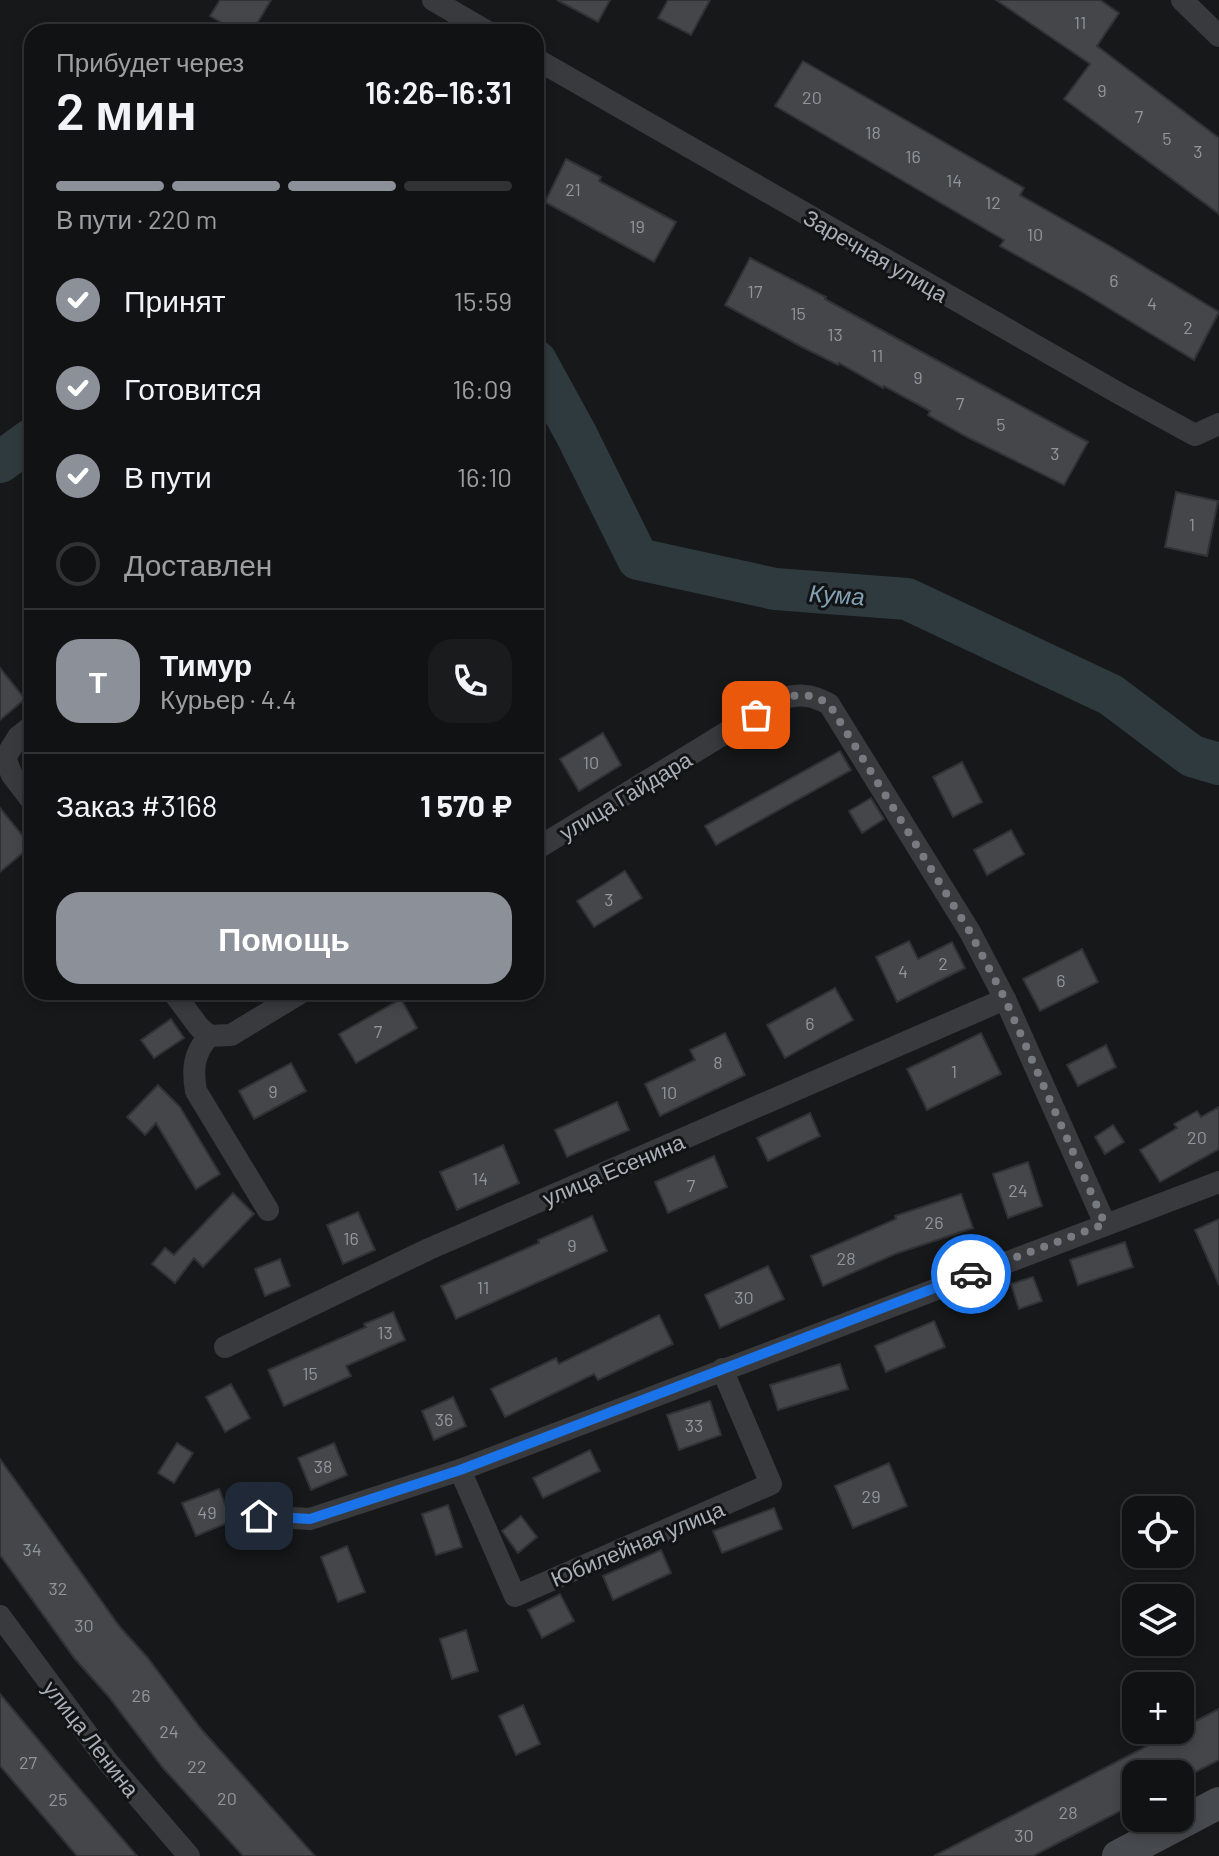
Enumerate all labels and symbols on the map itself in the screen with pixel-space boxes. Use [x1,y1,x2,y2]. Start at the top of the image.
house number: 11 [1074,11,1086,33]
house number: 9 [1097,79,1107,101]
house number: 20 [802,86,822,108]
house number: 7 [1135,105,1144,127]
house number: 18 [865,121,881,143]
house number: 5 [1162,127,1172,149]
house number: 3 [1193,140,1203,162]
house number: 16 [905,145,921,167]
house number: 14 [946,169,962,191]
house number: 21 [565,178,581,200]
house number: 12 [985,191,1001,213]
street label: Заречная улица [799,203,953,308]
house number: 19 [629,215,645,237]
house number: 10 [1027,223,1043,245]
house number: 6 [1109,269,1119,291]
house number: 17 [748,280,763,302]
house number: 4 [1147,292,1157,314]
house number: 15 [790,302,806,324]
house number: 2 [1183,316,1193,338]
house number: 13 [827,323,843,345]
house number: 11 [871,344,883,366]
house number: 9 [913,366,923,388]
house number: 7 [956,392,965,414]
house number: 5 [996,413,1006,435]
house number: 3 [1050,442,1060,464]
house number: 1 [1189,513,1195,535]
water label: Кума [808,578,866,610]
pin [722,681,790,749]
street label: улица Гайдара [554,745,697,846]
house number: 10 [583,751,599,773]
house number: 3 [604,888,614,910]
house number: 2 [938,952,948,974]
house number: 4 [898,960,908,982]
house number: 6 [1056,969,1066,991]
house number: 6 [805,1012,815,1034]
house number: 7 [374,1020,383,1042]
house number: 8 [713,1051,723,1073]
house number: 1 [951,1060,957,1082]
house number: 9 [268,1080,278,1102]
house number: 10 [661,1081,677,1103]
house number: 20 [1187,1126,1207,1148]
street label: улица Есенина [538,1127,689,1211]
house number: 14 [472,1167,488,1189]
house number: 7 [687,1174,696,1196]
house number: 24 [1008,1179,1028,1201]
house number: 26 [925,1211,943,1233]
house number: 16 [343,1227,359,1249]
house number: 9 [567,1234,577,1256]
courier [931,1234,1011,1314]
house number: 28 [836,1247,856,1269]
house number: 11 [477,1276,489,1298]
house number: 30 [734,1286,754,1308]
house number: 13 [377,1321,393,1343]
house number: 15 [302,1362,318,1384]
house number: 36 [435,1408,453,1430]
house number: 33 [685,1414,703,1436]
house number: 38 [314,1455,332,1477]
pin [225,1482,293,1550]
house number: 29 [861,1485,881,1507]
street label: Юбилейная улица [546,1494,729,1592]
house number: 49 [197,1501,217,1523]
house number: 34 [22,1538,42,1560]
house number: 32 [49,1577,67,1599]
house number: 30 [74,1614,94,1636]
street label: улица Ленина [38,1675,146,1803]
house number: 26 [132,1684,150,1706]
house number: 24 [159,1720,179,1742]
house number: 27 [19,1751,38,1773]
house number: 22 [187,1755,207,1777]
house number: 20 [217,1787,237,1809]
house number: 25 [49,1788,67,1810]
house number: 28 [1058,1801,1078,1823]
house number: 30 [1014,1824,1034,1846]

